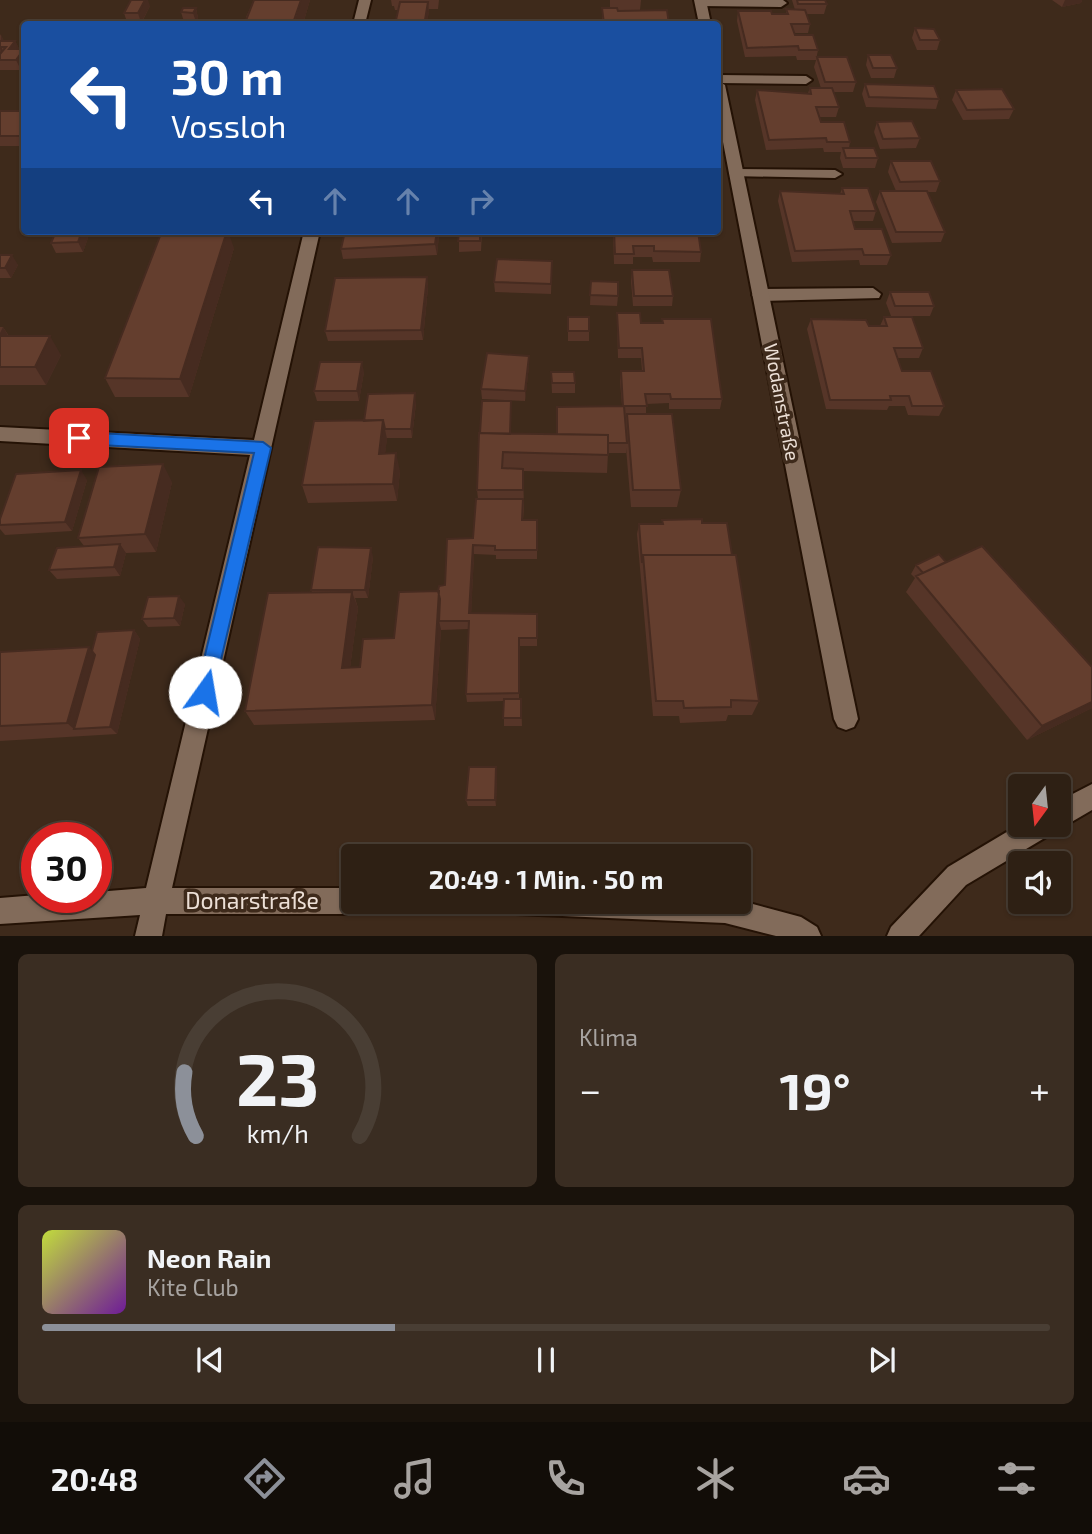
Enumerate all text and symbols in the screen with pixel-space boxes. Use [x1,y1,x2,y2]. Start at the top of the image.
text: 30 m [171,46,283,105]
icon: left [56,49,147,140]
text: Vossloh [171,106,286,144]
icon: left [243,182,281,220]
icon: ahead [316,182,354,220]
icon: ahead [389,182,427,220]
icon: right [462,182,500,220]
street label: Wodanstraße [760,341,805,462]
pin [49,408,109,468]
icon: arrive [60,419,98,457]
position arrow [168,655,242,729]
north arrow [1008,774,1071,836]
map controls [1008,774,1071,914]
speed limit sign: 30 [21,822,112,913]
button: sound [1008,851,1071,914]
text: 20:49 · 1 Min. · 50 m [429,863,663,894]
street label: Donarstraße [185,886,319,914]
text: Klima [579,1023,638,1051]
text: 23 [236,1034,319,1122]
text: 19° [780,1058,851,1120]
text: − [579,1066,601,1112]
text: + [1029,1066,1050,1112]
text: km/h [246,1118,309,1148]
text: Neon Rain [147,1242,271,1273]
text: Kite Club [147,1273,239,1301]
icon: previous [191,1341,229,1379]
icon: pause [527,1341,565,1379]
icon: next [863,1341,901,1379]
icon: directions [240,1454,289,1503]
icon: music [390,1454,439,1503]
icon: phone [541,1454,590,1503]
icon: climate [691,1454,740,1503]
icon: car [842,1454,891,1503]
icon: filters [992,1454,1041,1503]
text: 20:48 [51,1459,138,1497]

